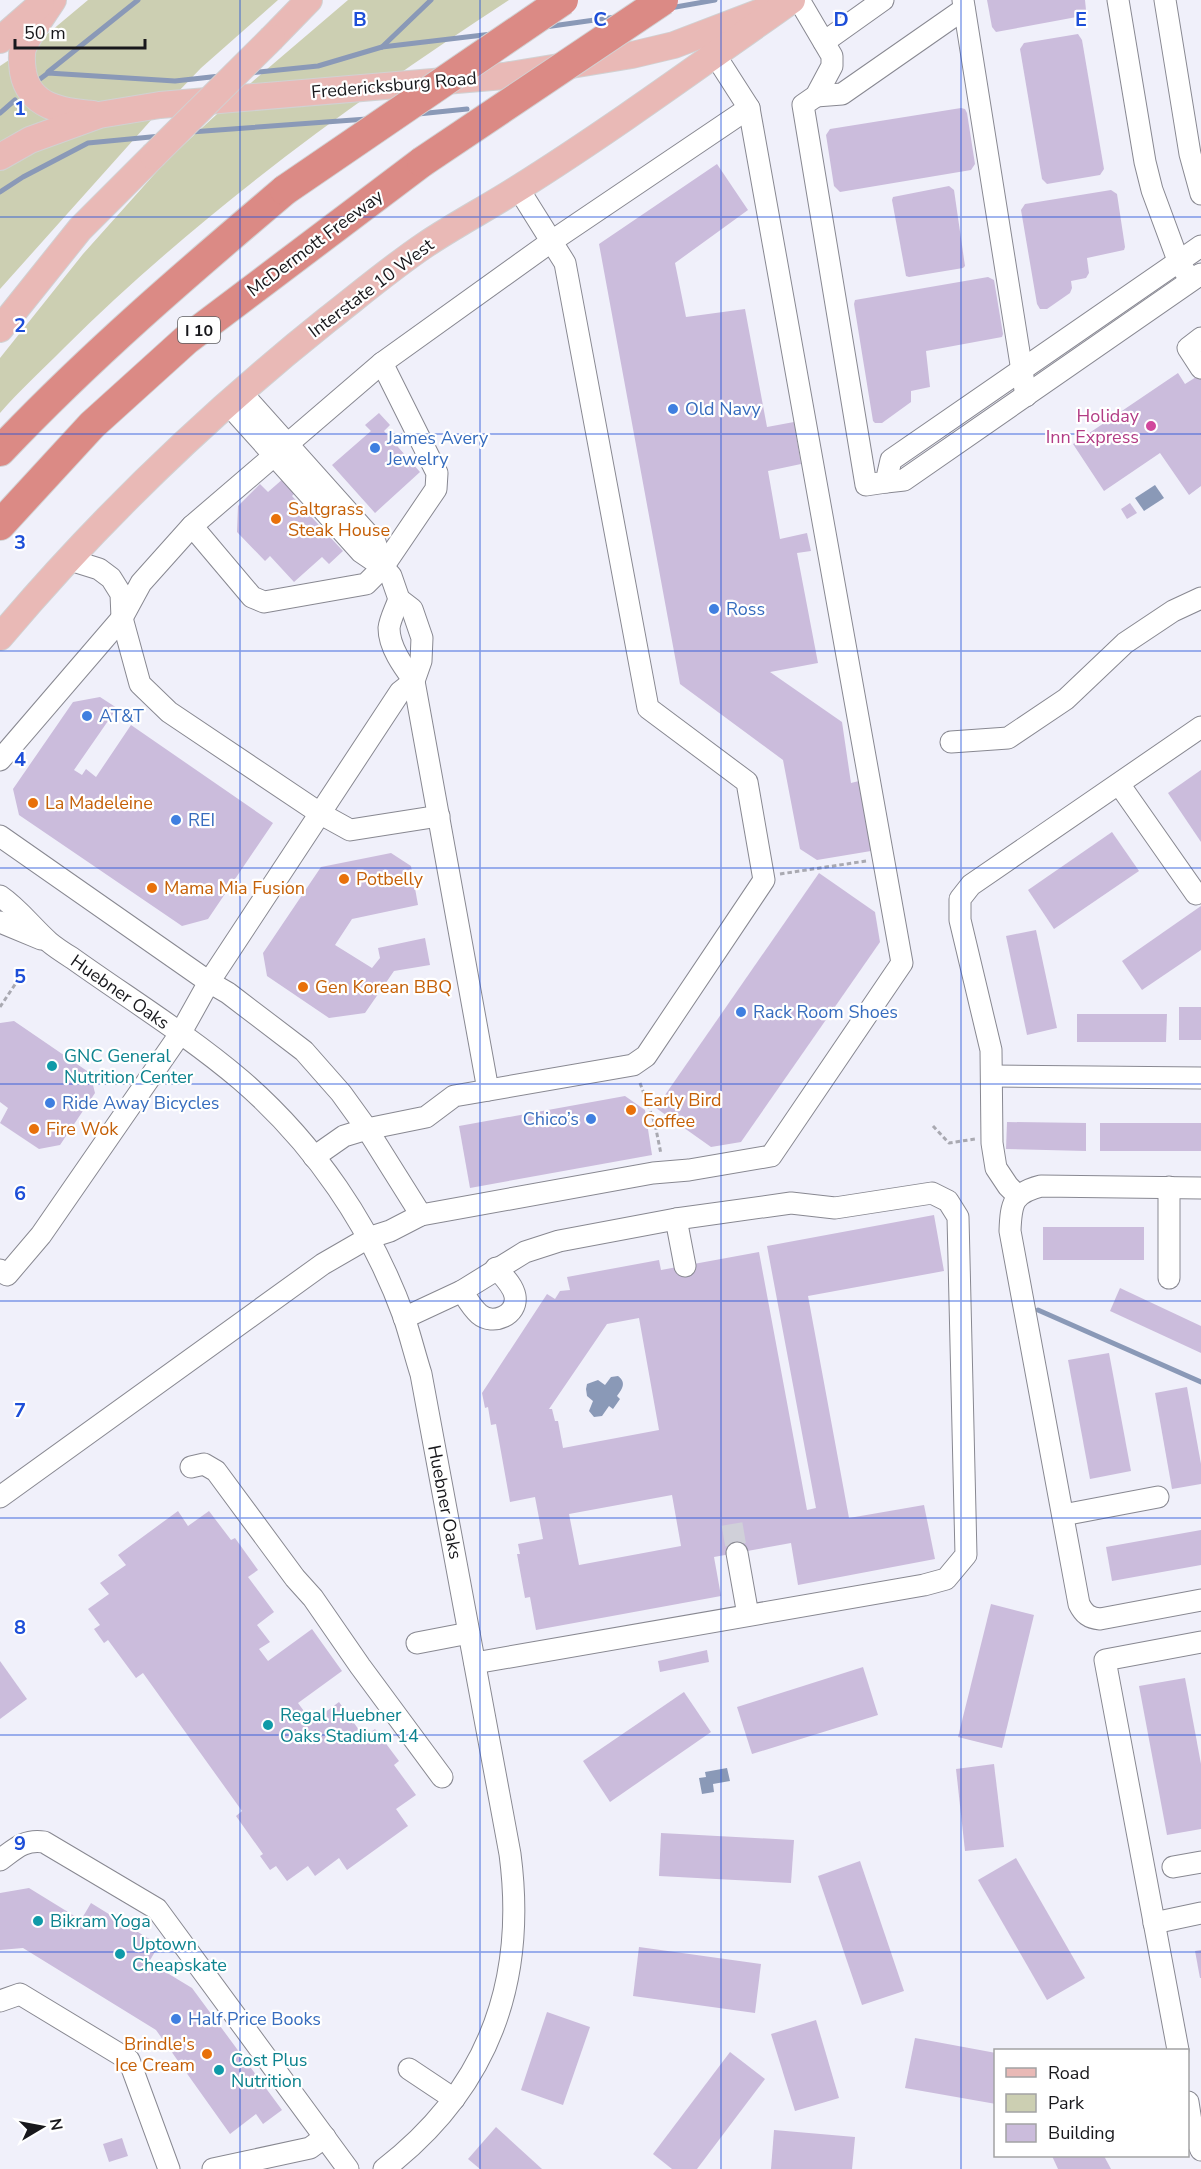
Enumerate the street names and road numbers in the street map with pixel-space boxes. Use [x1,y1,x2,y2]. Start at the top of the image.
street label: Fredericksburg Road [310,66,478,104]
street label: McDermott Freeway [242,184,388,302]
street label: Interstate 10 West [303,232,439,343]
road number: I 10 [178,317,220,343]
street label: Huebner Oaks [66,949,174,1035]
street label: Huebner Oaks [422,1443,468,1561]

